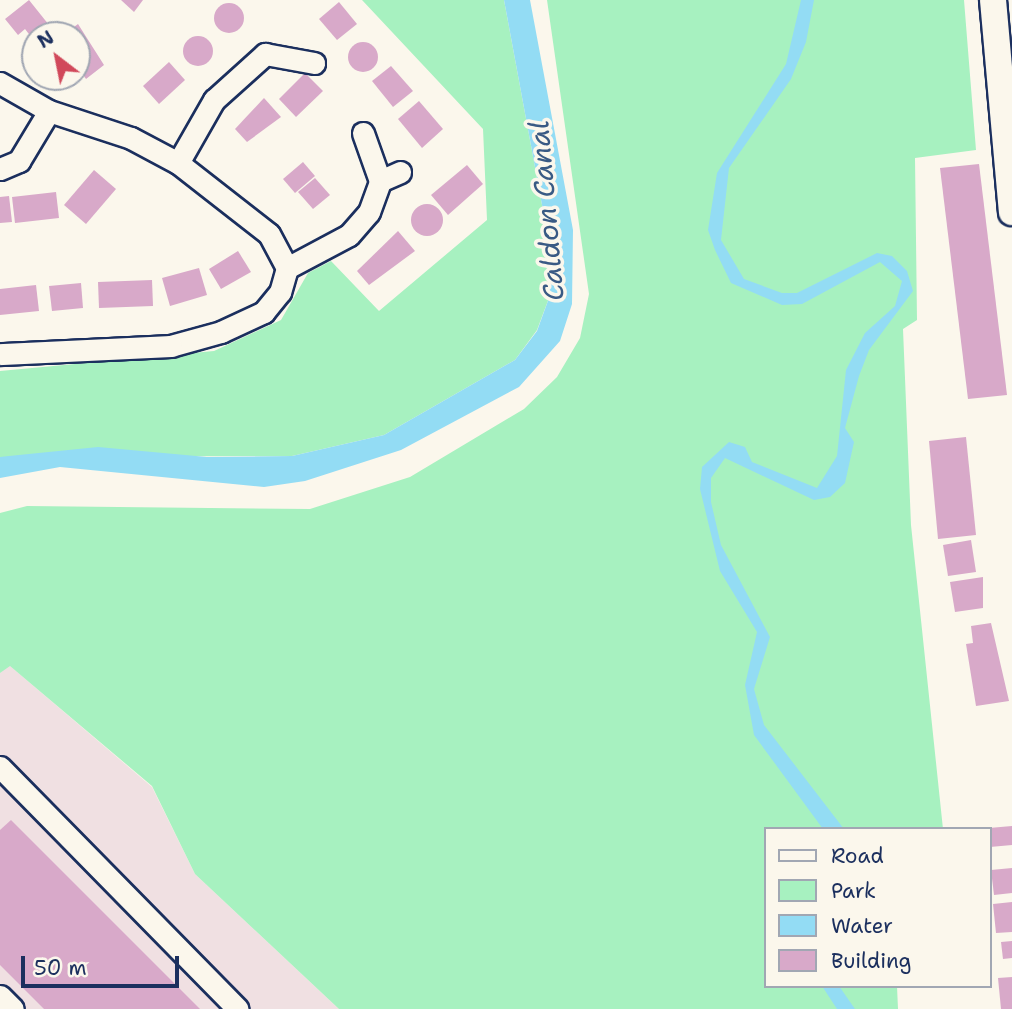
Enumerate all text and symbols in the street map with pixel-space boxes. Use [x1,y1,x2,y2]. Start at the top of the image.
north arrow [21,21,91,91]
text: N [33,25,59,54]
water label: Caldon Canal [521,119,571,303]
legend [764,827,991,988]
text: Road [831,842,884,870]
text: Park [831,877,876,905]
text: Water [831,912,893,940]
scale bar [24,942,182,986]
text: Building [831,947,911,975]
text: 50 m [34,954,87,982]

